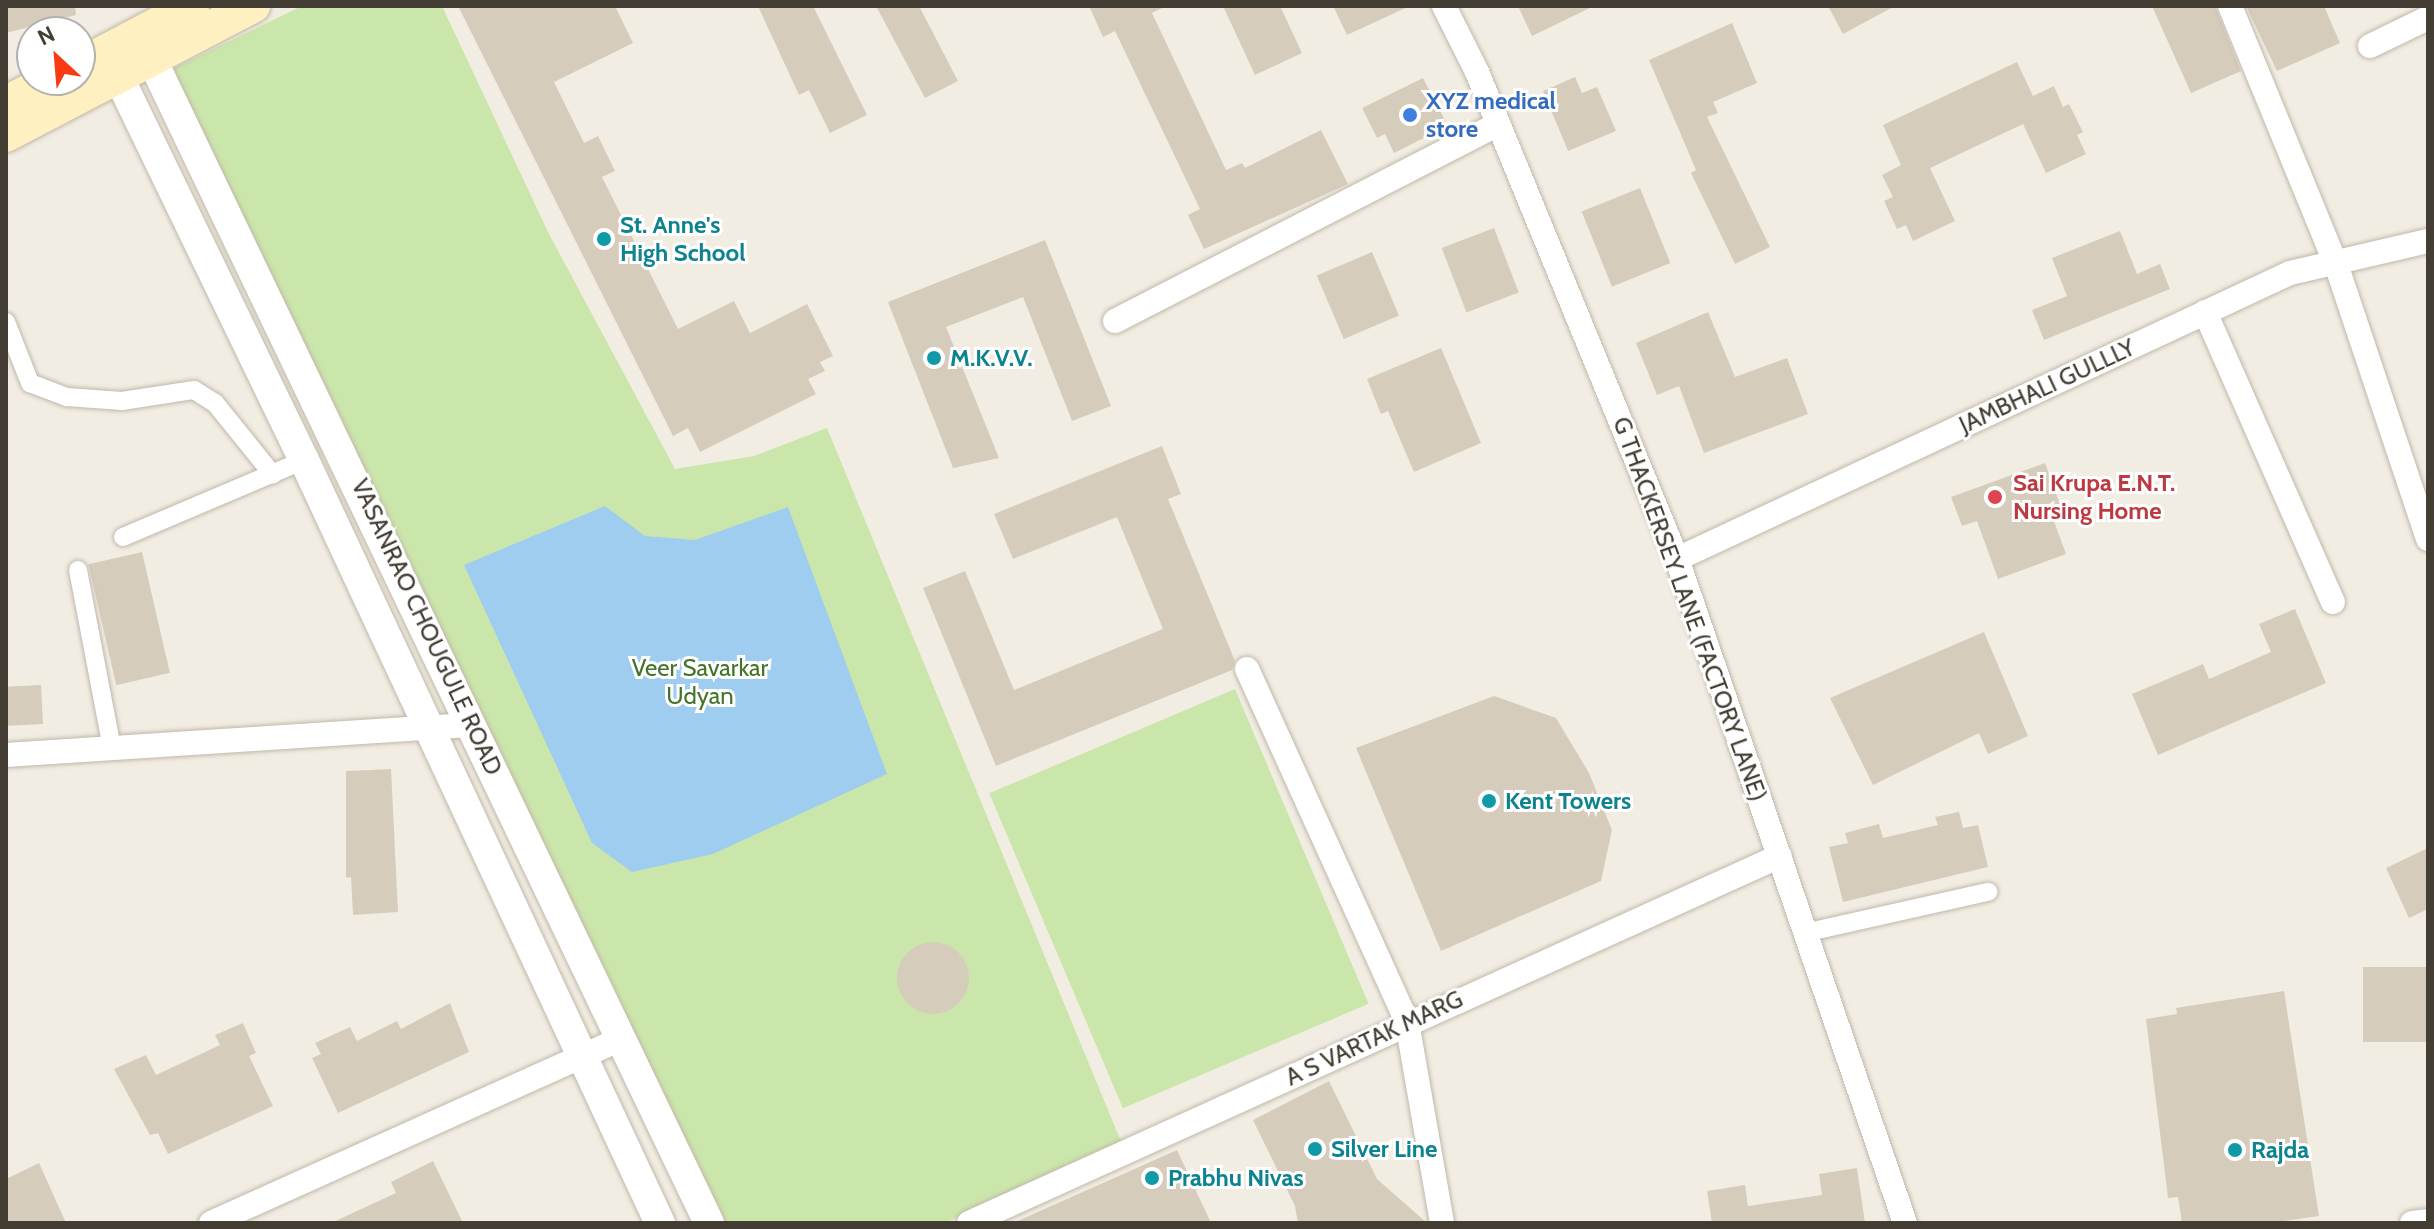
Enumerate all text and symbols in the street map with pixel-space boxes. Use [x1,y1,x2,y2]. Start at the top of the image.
north arrow [16,16,96,96]
text: N [33,20,59,51]
place label: XYZ medical store [1426,87,1556,143]
marker: XYZ medical store [1401,106,1419,124]
place label: St. Anne's High School [620,211,745,267]
marker: St. Anne's High School [595,230,613,248]
street label: JAMBHALI GULLLY [1954,333,2140,439]
place label: M.K.V.V. [950,344,1033,372]
marker: M.K.V.V. [925,349,943,367]
street label: G THACKERSEY LANE (FACTORY LANE) [1607,413,1773,805]
place label: Sai Krupa E.N.T. Nursing Home [2013,469,2175,525]
street label: VASANRAO CHOUGULE ROAD [346,474,508,780]
marker: Sai Krupa E.N.T. Nursing Home [1984,486,2006,508]
park label: Veer Savarkar Udyan [632,654,768,710]
place label: Kent Towers [1505,787,1631,815]
marker: Kent Towers [1480,792,1498,810]
street label: A S VARTAK MARG [1281,984,1467,1092]
place label: Silver Line [1331,1135,1437,1163]
place label: Rajda [2251,1136,2309,1164]
marker: Silver Line [1306,1140,1324,1158]
marker: Rajda [2226,1141,2244,1159]
place label: Prabhu Nivas [1168,1164,1304,1192]
marker: Prabhu Nivas [1143,1169,1161,1187]

